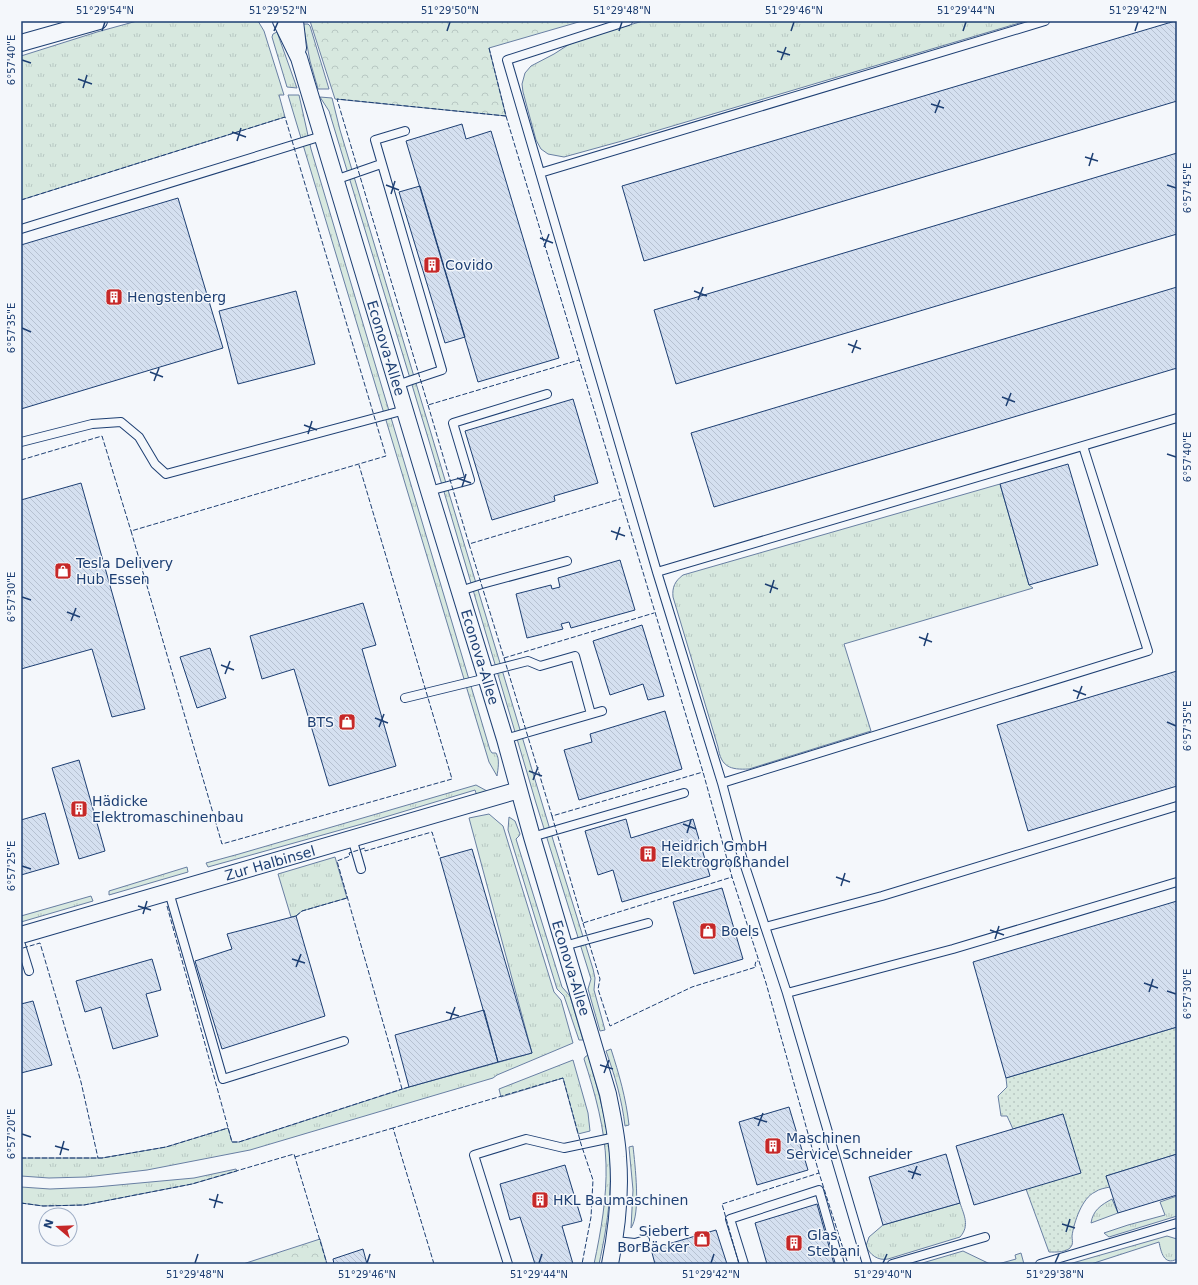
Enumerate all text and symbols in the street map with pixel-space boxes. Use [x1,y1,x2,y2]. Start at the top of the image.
text: 51°29'54"N [76,5,134,16]
text: 51°29'52"N [249,5,307,16]
text: 51°29'50"N [421,5,479,16]
text: 51°29'48"N [593,5,651,16]
text: 51°29'46"N [765,5,823,16]
text: 51°29'44"N [937,5,995,16]
text: 51°29'42"N [1109,5,1167,16]
text: 6°57'40"E [6,35,17,85]
text: 6°57'45"E [1182,163,1193,213]
building icon: Covido [422,255,442,275]
place label: Covido [445,257,493,273]
building icon: Hengstenberg [104,287,124,307]
place label: Hengstenberg [127,289,226,305]
street label: Econova-Allee [364,298,408,398]
text: 6°57'35"E [6,303,17,353]
text: 6°57'40"E [1182,432,1193,482]
place label: Tesla Delivery Hub Essen [75,555,173,587]
shop icon: Tesla Delivery Hub Essen [53,561,73,581]
text: 6°57'30"E [6,572,17,622]
street label: Econova-Allee [458,607,502,707]
text: 6°57'35"E [1182,701,1193,751]
shop icon: BTS [337,712,357,732]
place label: BTS [307,714,334,730]
place label: Hädicke Elektromaschinenbau [92,793,244,825]
building icon: Hädicke Elektromaschinenbau [69,799,89,819]
place label: Heidrich GmbH Elektrogroßhandel [661,838,789,870]
text: 6°57'25"E [6,841,17,891]
street label: Zur Halbinsel [223,842,317,884]
building icon: Heidrich GmbH Elektrogroßhandel [638,844,658,864]
street label: Econova-Allee [549,918,593,1018]
shop icon: Boels [698,921,718,941]
place label: Boels [721,923,759,939]
text: 6°57'30"E [1182,969,1193,1019]
text: 6°57'20"E [6,1109,17,1159]
place label: Maschinen Service Schneider [786,1130,913,1162]
building icon: Maschinen Service Schneider [763,1136,783,1156]
building icon: HKL Baumaschinen [530,1190,550,1210]
place label: HKL Baumaschinen [553,1192,688,1208]
north arrow [38,1207,78,1247]
text: N [41,1217,57,1230]
place label: Siebert BorBäcker [617,1223,690,1255]
place label: Glas Stebani [807,1227,860,1259]
shop icon: Siebert BorBäcker [692,1229,712,1249]
building icon: Glas Stebani [784,1233,804,1253]
text: 51°29'48"N [166,1269,224,1280]
text: 51°29'46"N [338,1269,396,1280]
text: 51°29'44"N [510,1269,568,1280]
text: 51°29'42"N [682,1269,740,1280]
text: 51°29'40"N [854,1269,912,1280]
text: 51°29'38"N [1026,1269,1084,1280]

